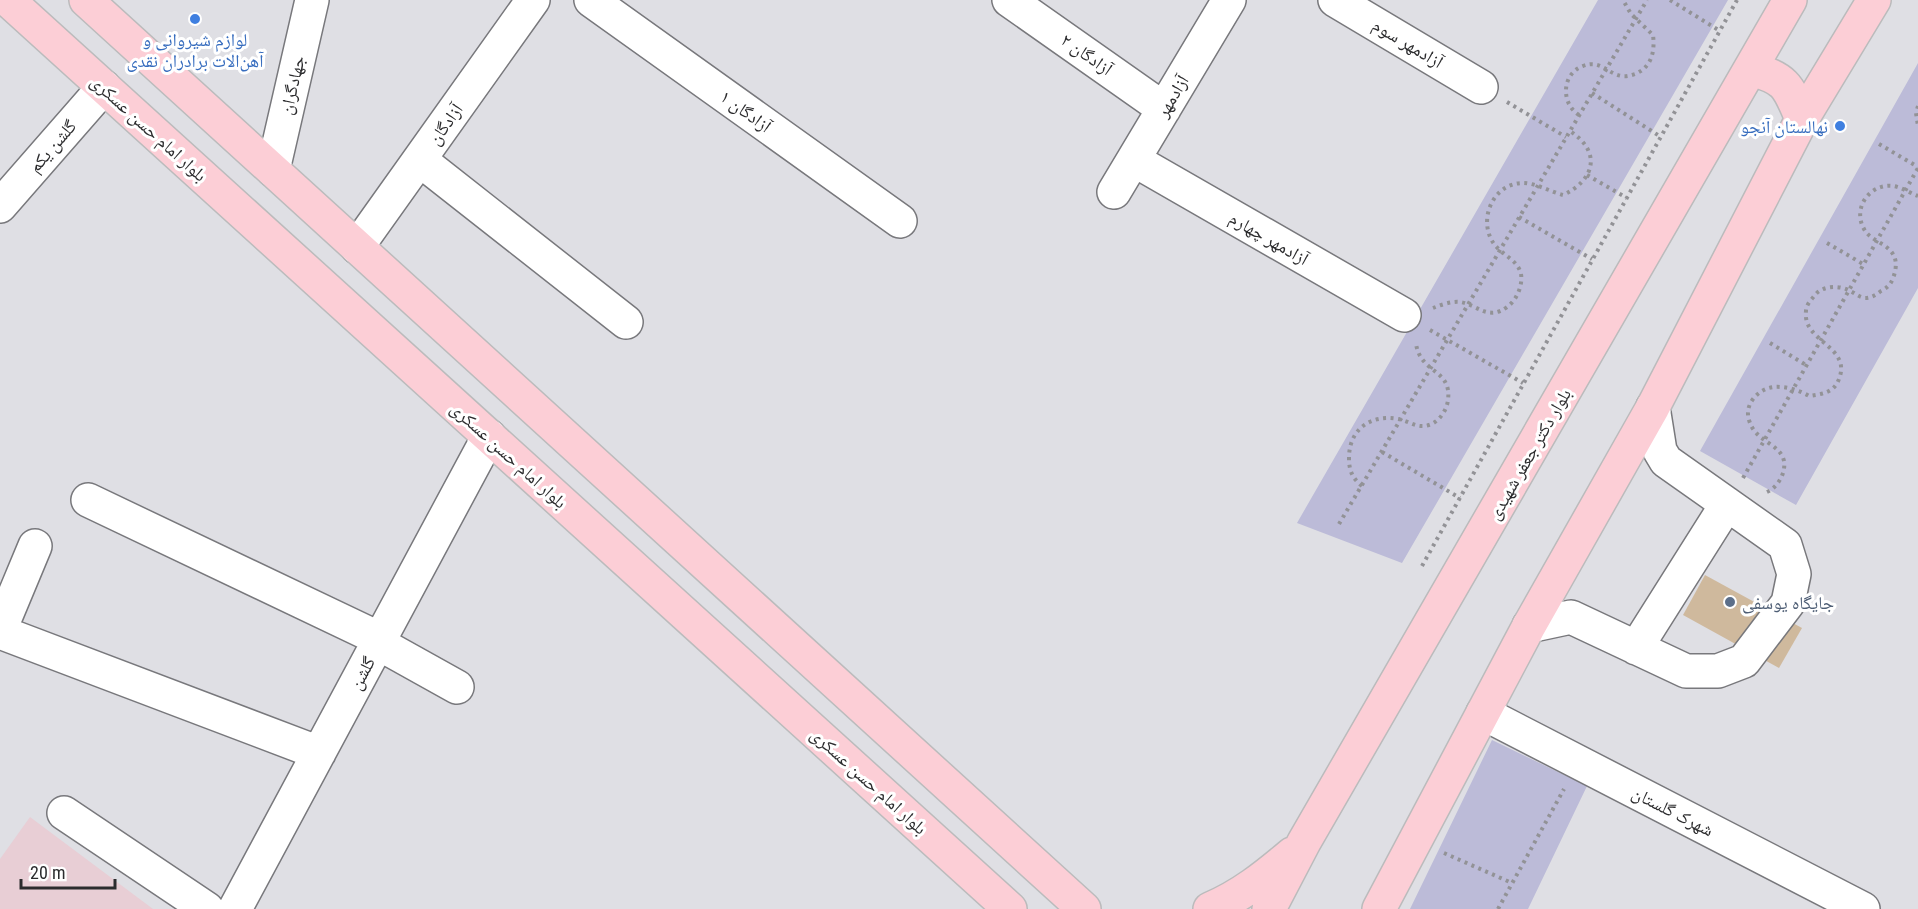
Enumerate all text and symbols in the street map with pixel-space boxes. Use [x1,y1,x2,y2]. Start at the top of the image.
marker: لوازم شیروانی و آهن‌الات برادران نقدی [188,12,202,26]
street label: آزادمهر سوم [1368,14,1447,74]
place label: لوازم شیروانی و آهن‌الات برادران نقدی [126,29,264,72]
street label: آزادگان ۲ [1057,29,1117,80]
street label: جهادگران [275,53,310,117]
street label: بلوار امام حسن عسکری [85,70,211,187]
street label: آزادمهر [1151,71,1193,122]
street label: آزادگان ۱ [716,86,776,138]
street label: آزادگان [423,99,468,149]
street label: گلشن یکم [24,115,82,178]
place label: نهالستان آنجو [1741,116,1828,138]
marker: نهالستان آنجو [1833,119,1847,133]
street label: آزادمهر چهارم [1225,207,1313,271]
street label: بلوار دکتر جعفر شهیدی [1483,385,1576,524]
street label: بلوار امام حسن عسکری [445,397,571,514]
place label: جایگاه یوسفی [1742,592,1834,614]
marker: جایگاه یوسفی [1723,595,1737,609]
street label: گلشن [345,652,380,694]
street label: بلوار امام حسن عسکری [805,723,931,840]
street label: شهرک گلستان [1628,782,1717,841]
scale bar [21,852,116,890]
text: 20 m [30,862,65,883]

